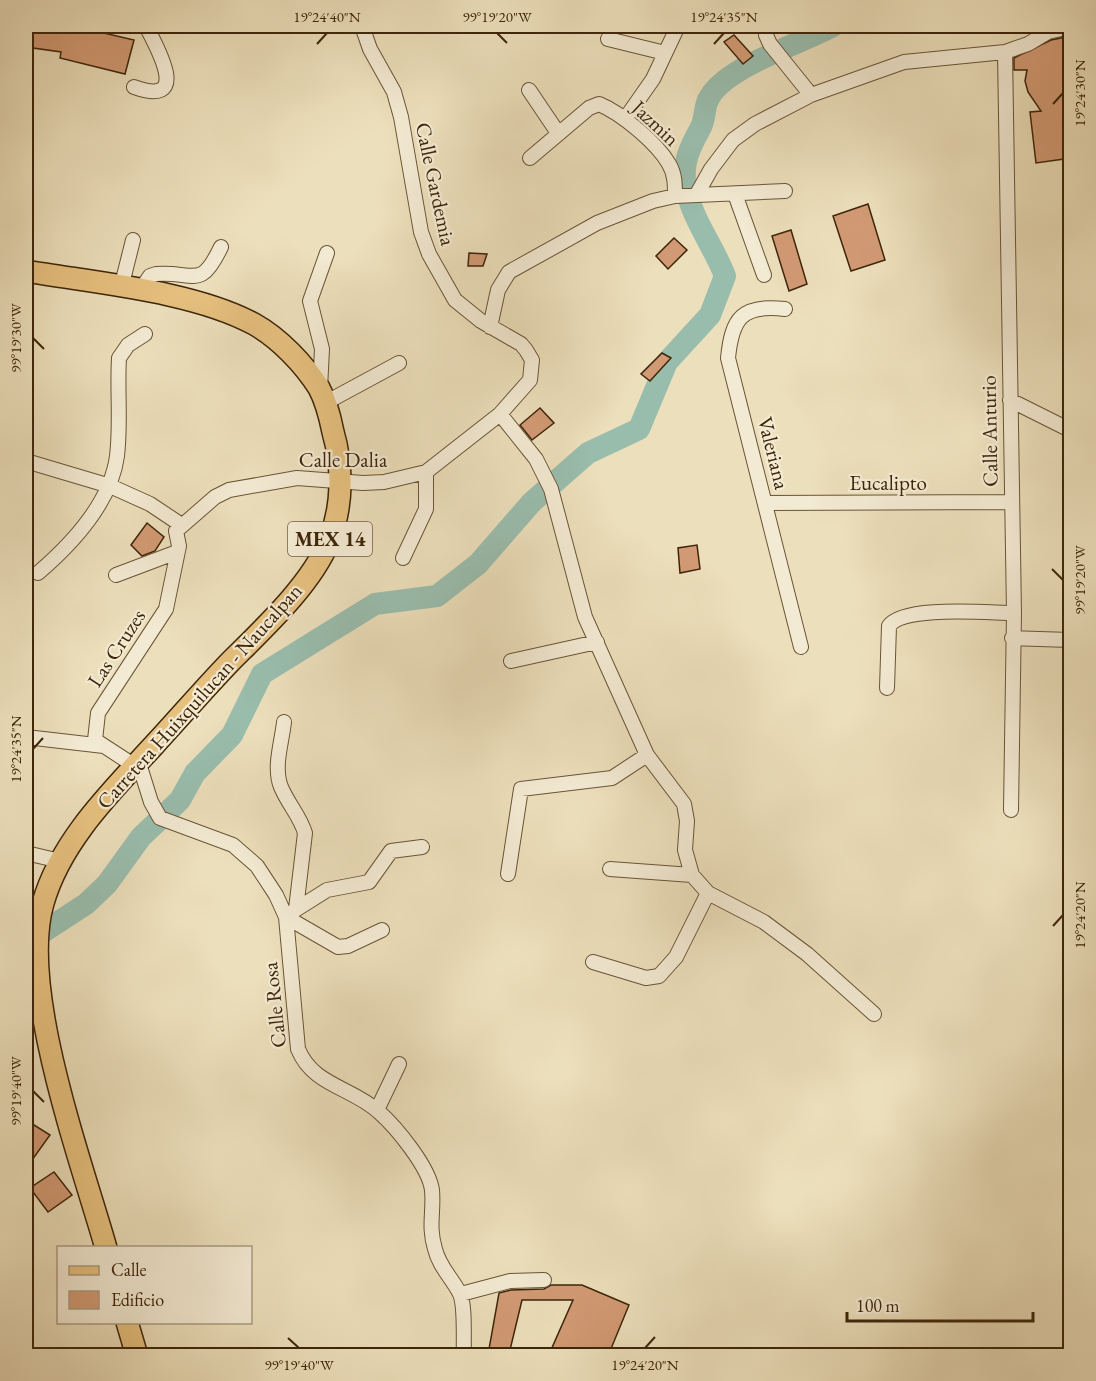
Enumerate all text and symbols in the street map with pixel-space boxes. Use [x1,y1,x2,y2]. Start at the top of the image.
text: 19°24'40"N [293,7,361,26]
text: 99°19'20"W [462,7,532,26]
text: 19°24'35"N [690,7,758,26]
text: 19°24'30"N [1070,59,1089,127]
street label: Jazmin [625,93,686,152]
street label: Calle Gardemia [410,120,462,249]
text: 99°19'30"W [6,303,25,373]
street label: Calle Anturio [975,375,1003,487]
street label: Valeriana [752,414,796,493]
street label: Calle Dalia [299,446,388,473]
street label: Eucalipto [849,469,927,496]
road number: MEX 14 [288,522,372,556]
text: 99°19'20"W [1070,545,1089,615]
street label: Carretera Huixquilucan - Naucalpan [90,578,308,814]
street label: Las Cruzes [81,604,151,692]
text: 19°24'35"N [6,715,25,783]
text: 19°24'20"N [1070,881,1089,949]
street label: Calle Rosa [256,960,292,1049]
text: 99°19'40"W [6,1056,25,1126]
legend [57,1246,252,1324]
text: Calle [111,1258,147,1281]
scale bar [847,1285,1033,1323]
text: Edificio [111,1288,164,1311]
text: 100 m [856,1294,900,1317]
text: 99°19'40"W [264,1355,334,1374]
text: 19°24'20"N [611,1355,679,1374]

